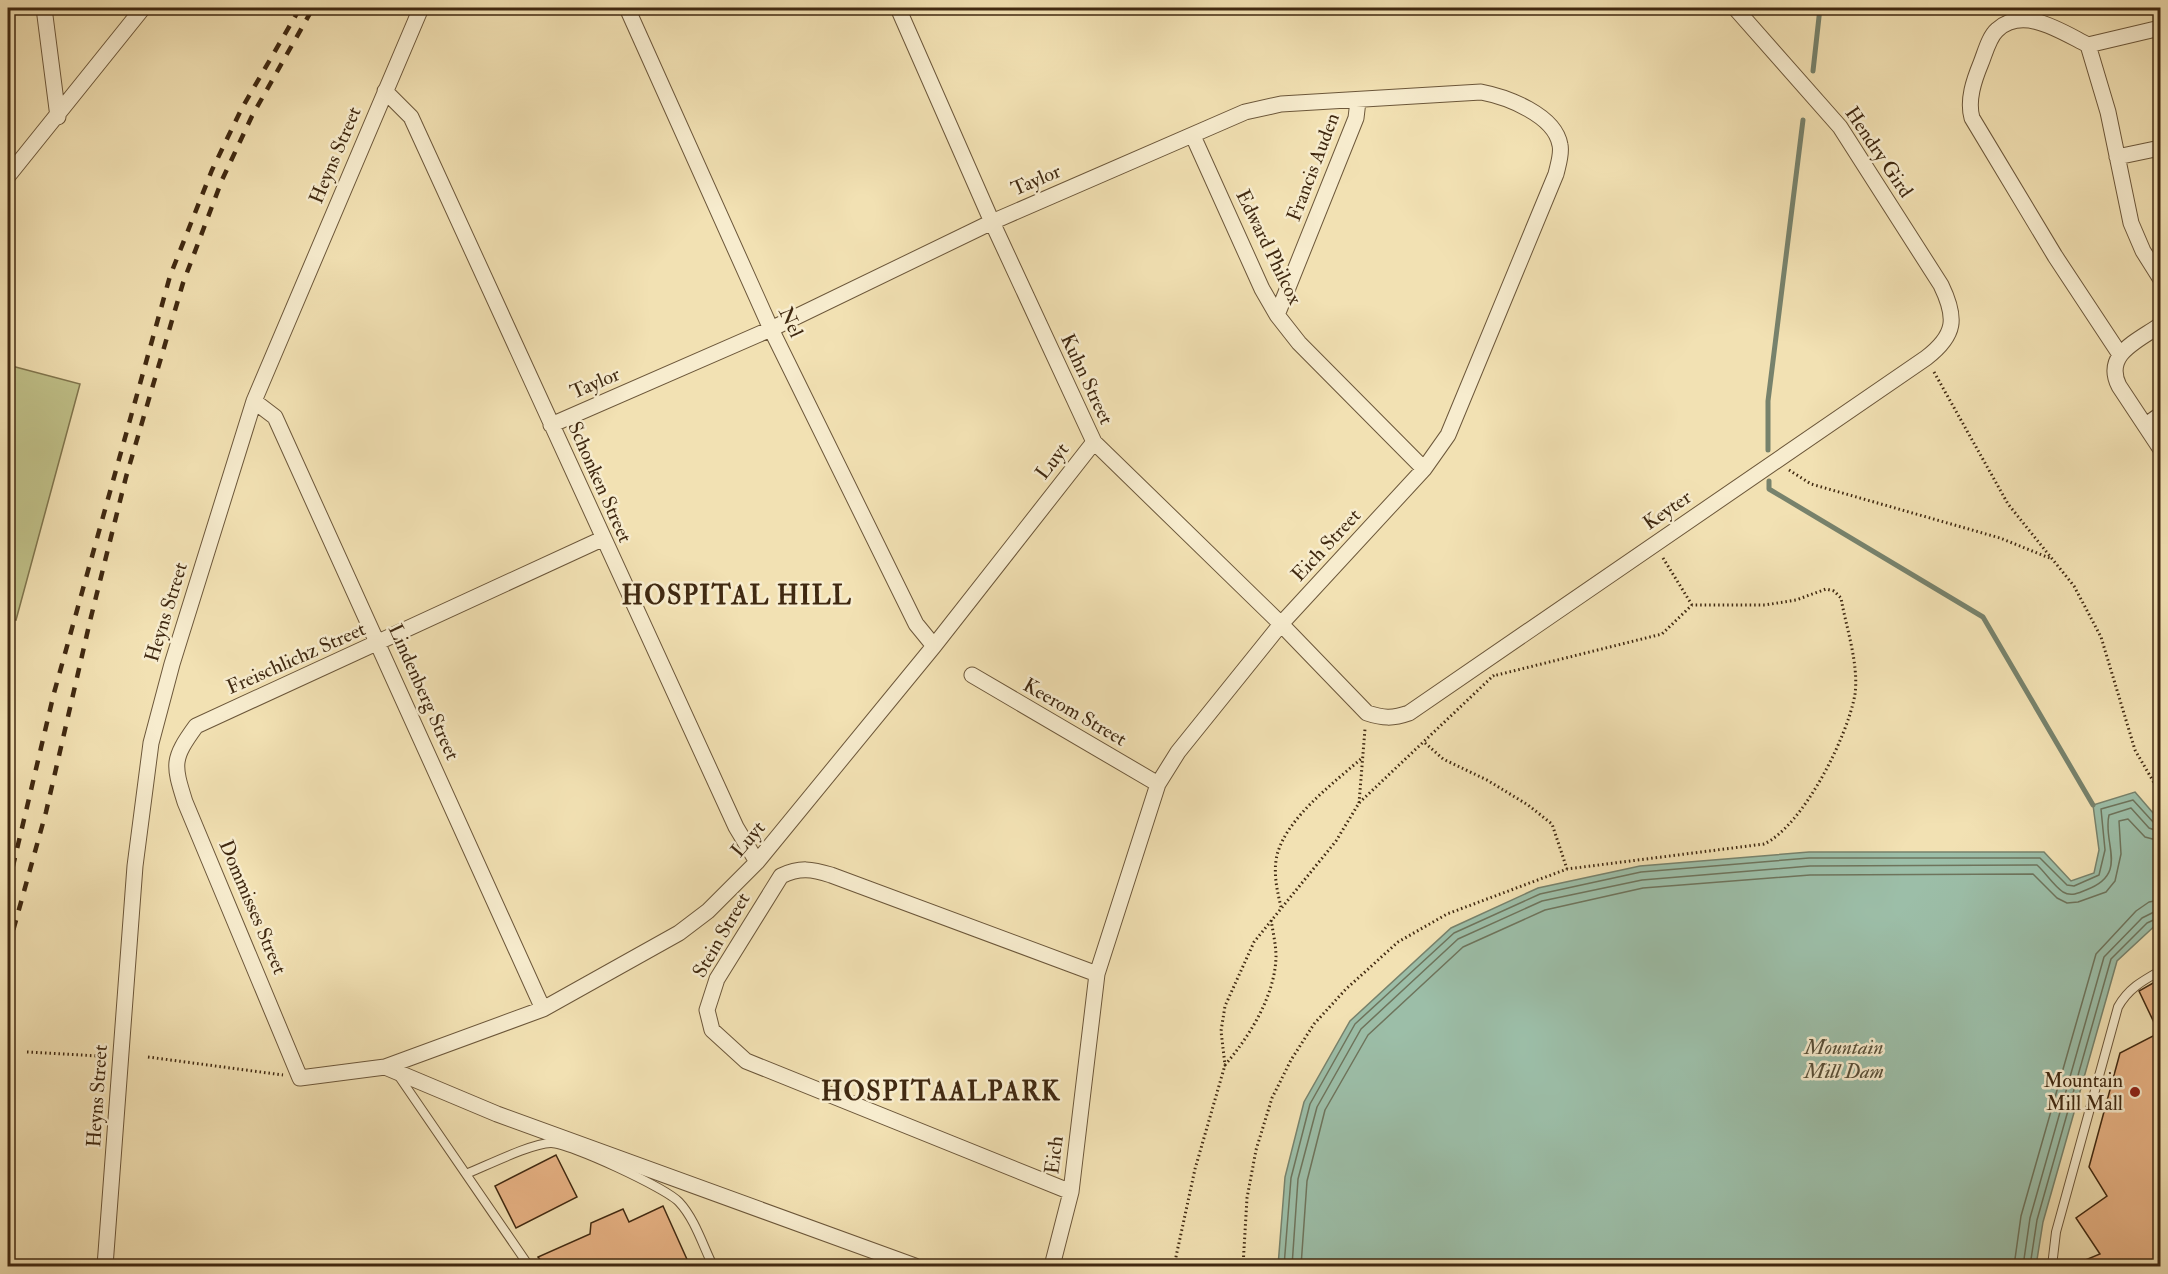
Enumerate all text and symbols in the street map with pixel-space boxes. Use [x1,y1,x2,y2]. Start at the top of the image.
street label: Heyns Street [303,102,367,207]
street label: Hendry Gird [1839,102,1919,202]
street label: Francis Auden [1281,109,1345,225]
street label: Taylor [1007,158,1065,202]
street label: Edward Philcox [1230,185,1308,309]
street label: Nel [773,303,809,341]
street label: Kuhn Street [1055,330,1119,429]
street label: Taylor [566,361,624,405]
street label: Schonken Street [562,418,638,547]
street label: Luyt [1030,437,1075,485]
street label: Keyter [1638,484,1696,535]
street label: Eich Street [1286,503,1366,587]
street label: Heyns Street [139,559,193,665]
district label: HOSPITAL HILL [622,580,852,612]
street label: Freischlichz Street [223,616,370,700]
street label: Lindenberg Street [383,620,465,764]
street label: Keerom Street [1019,672,1132,752]
street label: Luyt [725,815,771,862]
street label: Dommisses Street [213,836,293,978]
street label: Stein Street [687,888,756,982]
water label: Mountain Mill Dam [1802,1034,1884,1085]
street label: Heyns Street [81,1043,113,1148]
place label: Mountain Mill Mall [2044,1068,2123,1116]
district label: HOSPITAALPARK [821,1076,1061,1108]
marker: Mountain Mill Mall [2128,1085,2142,1099]
street label: Eich [1039,1134,1069,1175]

